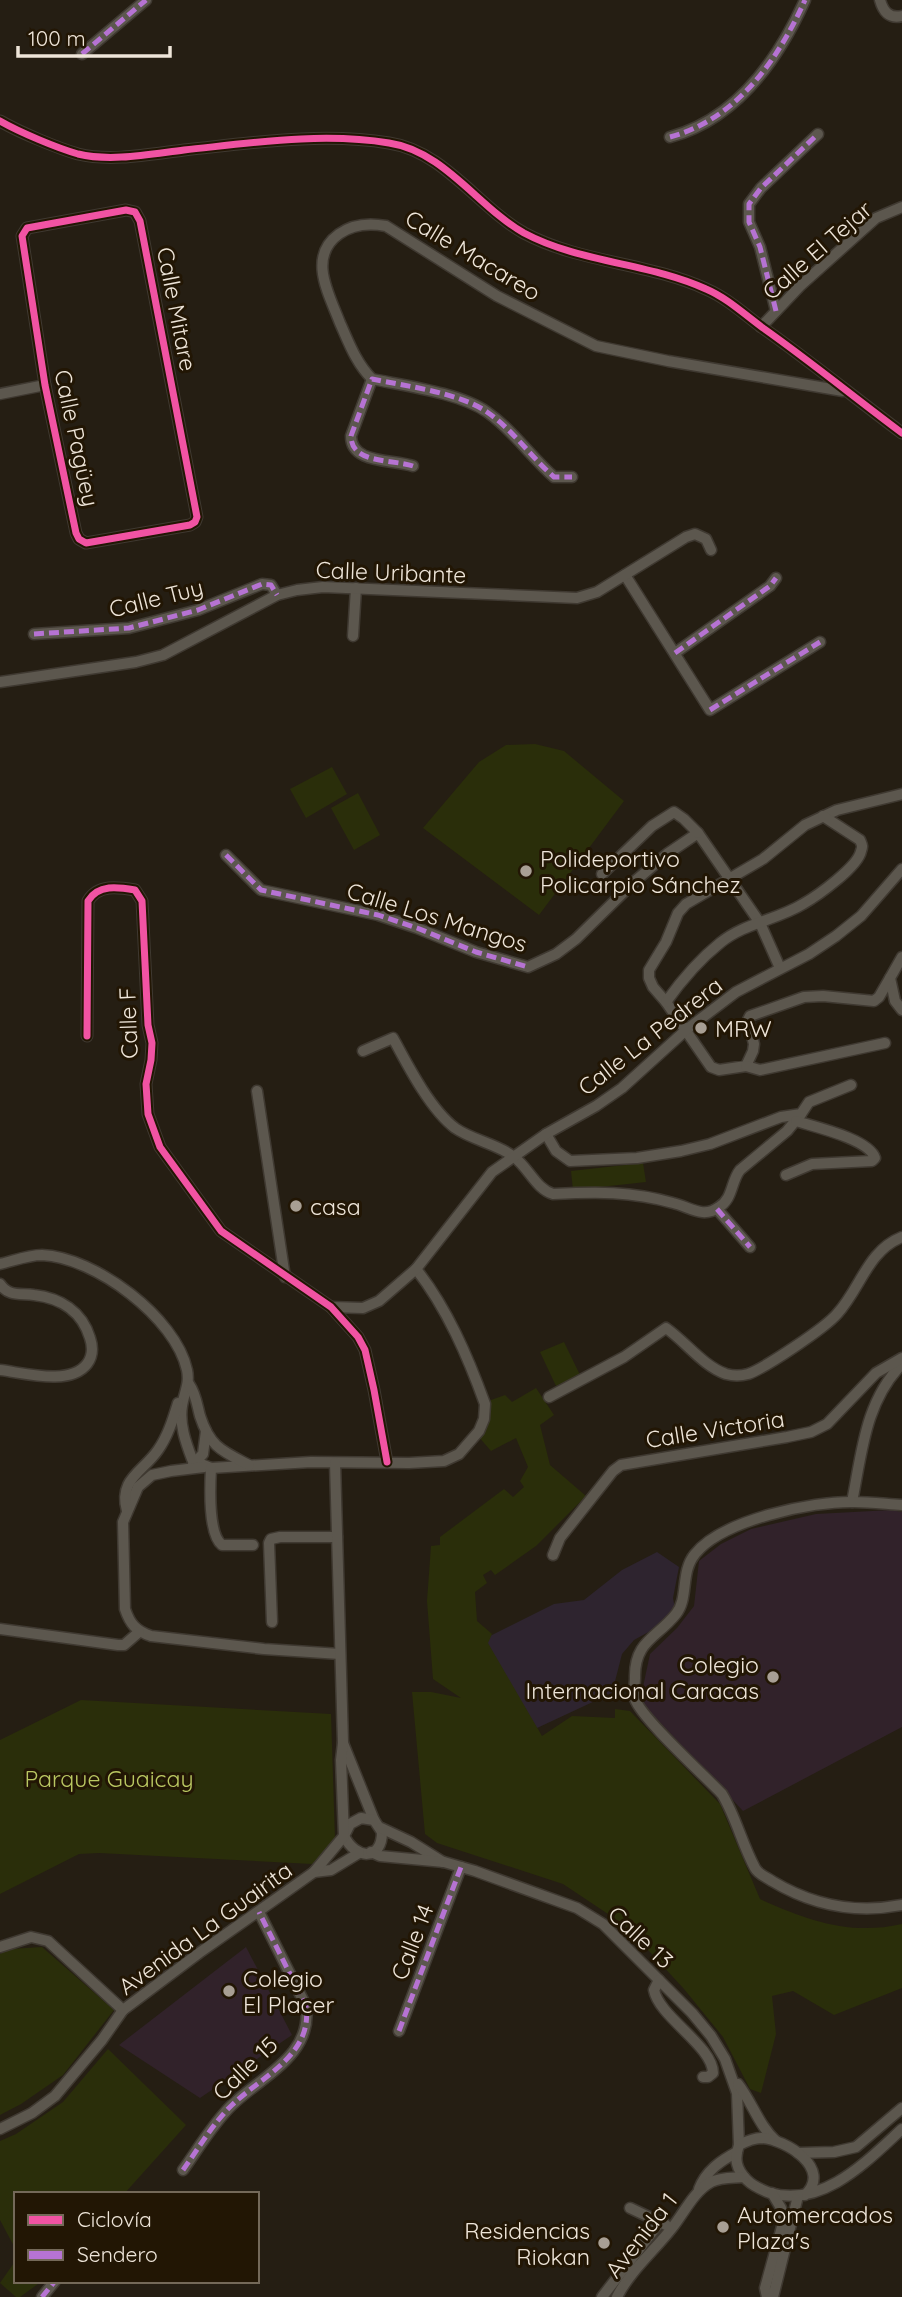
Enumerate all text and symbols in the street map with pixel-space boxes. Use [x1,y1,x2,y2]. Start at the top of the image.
scale bar [18,14,170,58]
text: 100 m [28,25,86,51]
street label: Calle El Tejar [756,194,878,306]
street label: Calle Macareo [400,203,546,307]
street label: Calle Mitare [151,245,203,373]
street label: Calle Pagüey [48,367,106,509]
street label: Calle Uribante [315,555,467,589]
street label: Calle Tuy [106,572,206,624]
place label: Polideportivo Policarpio Sánchez [540,844,740,899]
marker: Polideportivo Policarpio Sánchez [518,863,534,879]
street label: Calle Los Mangos [344,876,530,958]
street label: Calle La Pedrera [572,971,728,1101]
street label: Calle F [112,987,144,1059]
place label: MRW [715,1014,772,1043]
marker: MRW [693,1020,709,1036]
place label: casa [310,1192,361,1221]
marker: casa [288,1198,304,1214]
street label: Calle Victoria [644,1404,786,1454]
place label: Colegio Internacional Caracas [526,1650,759,1705]
marker: Colegio Internacional Caracas [765,1669,781,1685]
park label: Parque Guaicay [24,1764,194,1793]
street label: Avenida La Guairita [113,1855,297,2001]
street label: Calle 13 [602,1899,680,1975]
street label: Calle 14 [384,1900,440,1984]
place label: Colegio El Placer [243,1964,334,2019]
marker: Colegio El Placer [221,1983,237,1999]
street label: Calle 15 [206,2030,284,2106]
street label: Avenida 1 [599,2187,683,2283]
legend [14,2192,259,2283]
place label: Automercados Plaza's [737,2200,893,2255]
text: Ciclovía [77,2206,152,2232]
place label: Residencias Riokan [464,2216,590,2271]
marker: Automercados Plaza's [715,2219,731,2235]
marker: Residencias Riokan [596,2235,612,2251]
text: Sendero [77,2241,158,2267]

